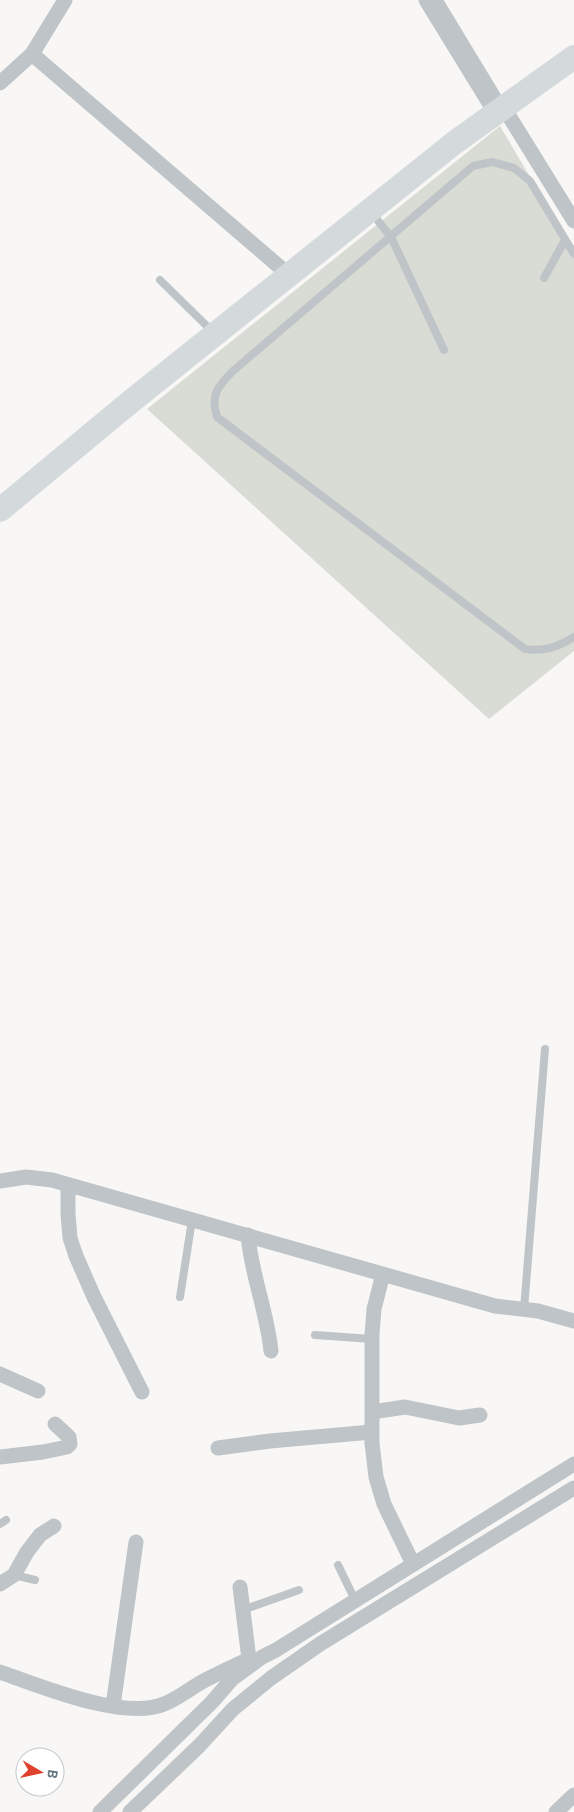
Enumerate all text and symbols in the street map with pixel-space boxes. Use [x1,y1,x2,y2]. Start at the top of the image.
north arrow [15,1747,65,1797]
text: B [43,1769,62,1780]

